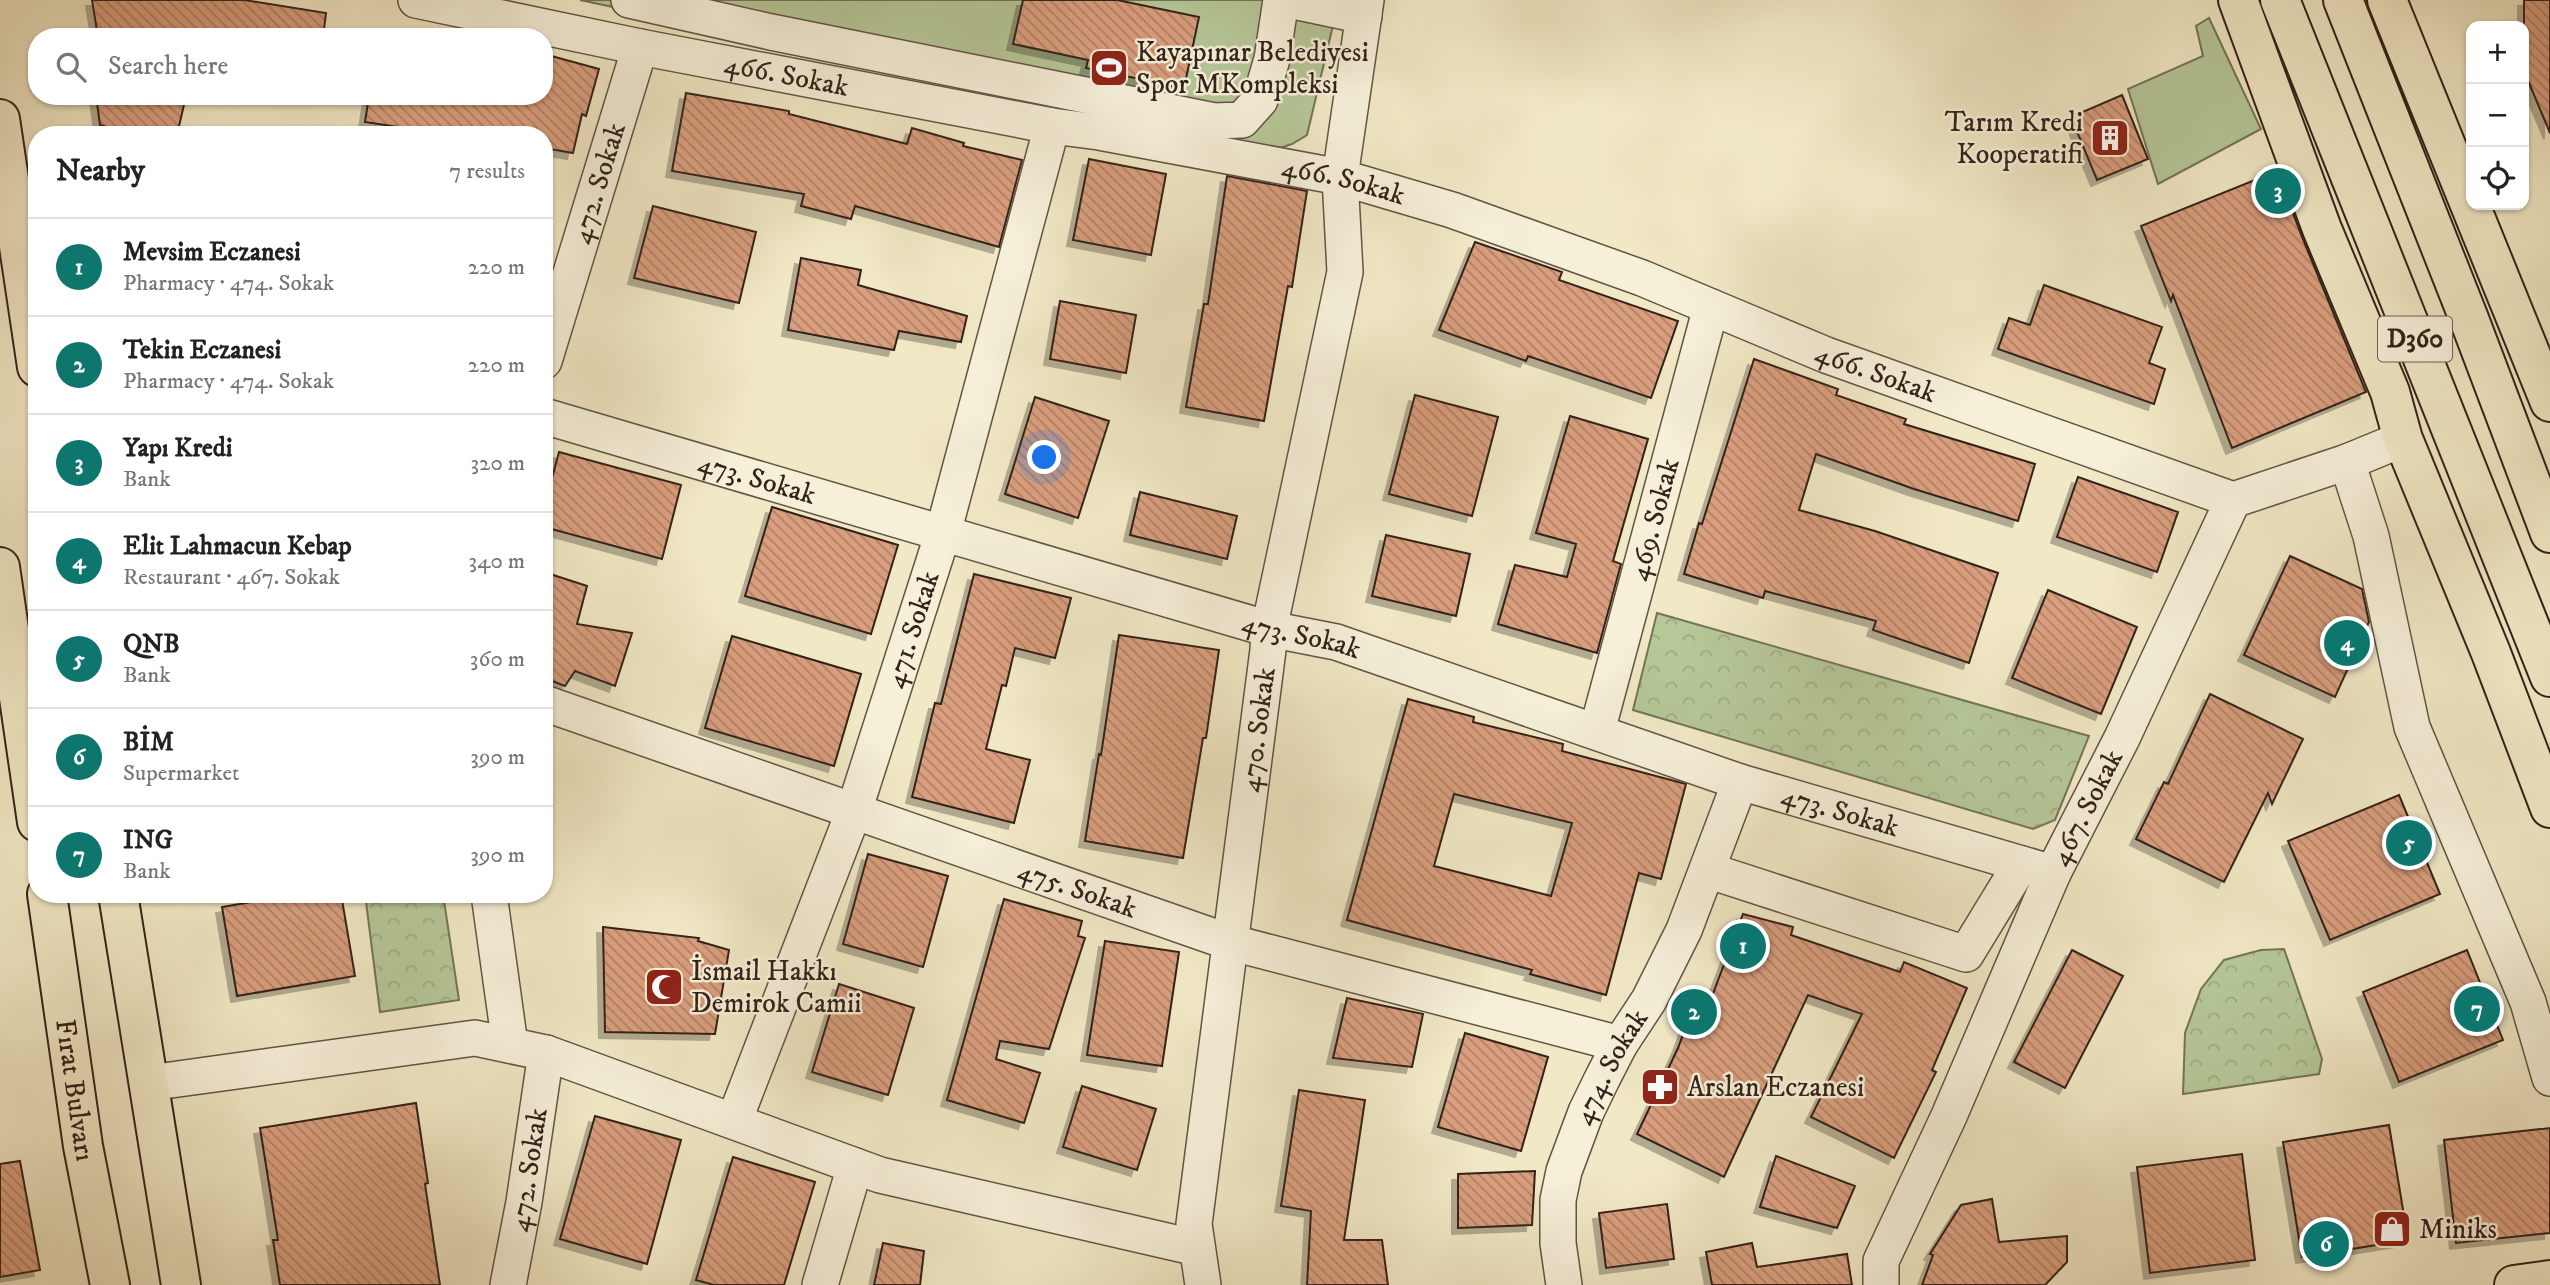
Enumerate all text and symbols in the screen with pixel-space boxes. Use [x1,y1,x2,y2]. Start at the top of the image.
map controls [2466,21,2529,210]
button: + [2466,21,2529,84]
search box [28,28,553,105]
place label: Kayapınar Belediyesi Spor MKompleksi [1136,35,1369,102]
street label: 466. Sokak [721,46,852,104]
sports icon: Kayapınar Belediyesi Spor MKompleksi [1088,47,1130,89]
icon: search [52,48,90,86]
text: Search here [108,50,228,83]
button: − [2466,84,2529,147]
place label: Tarım Kredi Kooperatifi [1945,105,2083,172]
building icon: Tarım Kredi Kooperatifi [2089,117,2131,159]
street label: 472. Sokak [563,118,633,248]
button: locate [2466,147,2529,210]
street label: 466. Sokak [1279,149,1409,213]
text: Nearby [56,153,145,190]
text: 7 results [449,157,525,186]
pin: 3 [2255,165,2301,217]
text: Mevsim Eczanesi [123,236,301,269]
text: 1 [75,253,83,282]
text: 220 m [468,253,525,282]
text: Pharmacy · 474. Sokak [123,269,334,298]
road number: D360 [2378,316,2452,362]
text: Tekin Eczanesi [123,334,281,367]
street label: 466. Sokak [1810,335,1941,410]
text: 2 [73,351,85,380]
text: 220 m [468,351,525,380]
text: Pharmacy · 474. Sokak [123,367,334,396]
text: Yapı Kredi [123,432,233,465]
your location [1027,440,1061,474]
street label: 473. Sokak [694,445,820,512]
text: 3 [75,449,83,478]
text: 320 m [471,449,525,478]
street label: 469. Sokak [1621,454,1687,585]
text: Bank [123,465,171,494]
text: Elit Lahmacun Kebap [123,530,352,563]
text: 4 [72,547,86,576]
text: 340 m [469,547,525,576]
text: Restaurant · 467. Sokak [123,563,340,592]
street label: 471. Sokak [877,567,947,692]
street label: 473. Sokak [1238,605,1366,667]
pin: 4 [2324,617,2370,669]
text: QNB [123,628,180,661]
text: 5 [73,645,85,674]
text: 360 m [470,645,525,674]
text: Bank [123,661,171,690]
street label: 470. Sokak [1232,665,1283,794]
text: BİM [123,726,174,759]
text: 6 [73,743,85,772]
text: 390 m [470,743,525,772]
street label: 467. Sokak [2042,743,2131,872]
text: Supermarket [123,759,239,788]
street label: 473. Sokak [1777,777,1903,845]
pin: 5 [2386,817,2432,869]
text: ING [123,824,173,857]
text: 7 [73,841,85,870]
text: 390 m [470,841,525,870]
street label: 475. Sokak [1013,852,1142,926]
text: Bank [123,857,171,886]
pin: 1 [1720,920,1766,972]
place label: İsmail Hakkı Demirok Camii [691,954,862,1021]
mosque icon: İsmail Hakkı Demirok Camii [643,966,685,1008]
pin: 7 [2454,983,2500,1035]
pin: 2 [1671,986,1717,1038]
street label: 474. Sokak [1565,1002,1656,1130]
street label: Fırat Bulvarı [48,1017,103,1164]
pharmacy icon: Arslan Eczanesi [1639,1066,1681,1108]
place label: Arslan Eczanesi [1687,1070,1864,1105]
street label: 472. Sokak [501,1106,555,1235]
shop icon: Miniks [2371,1208,2413,1250]
place label: Miniks [2419,1212,2497,1247]
pin: 6 [2303,1218,2349,1270]

